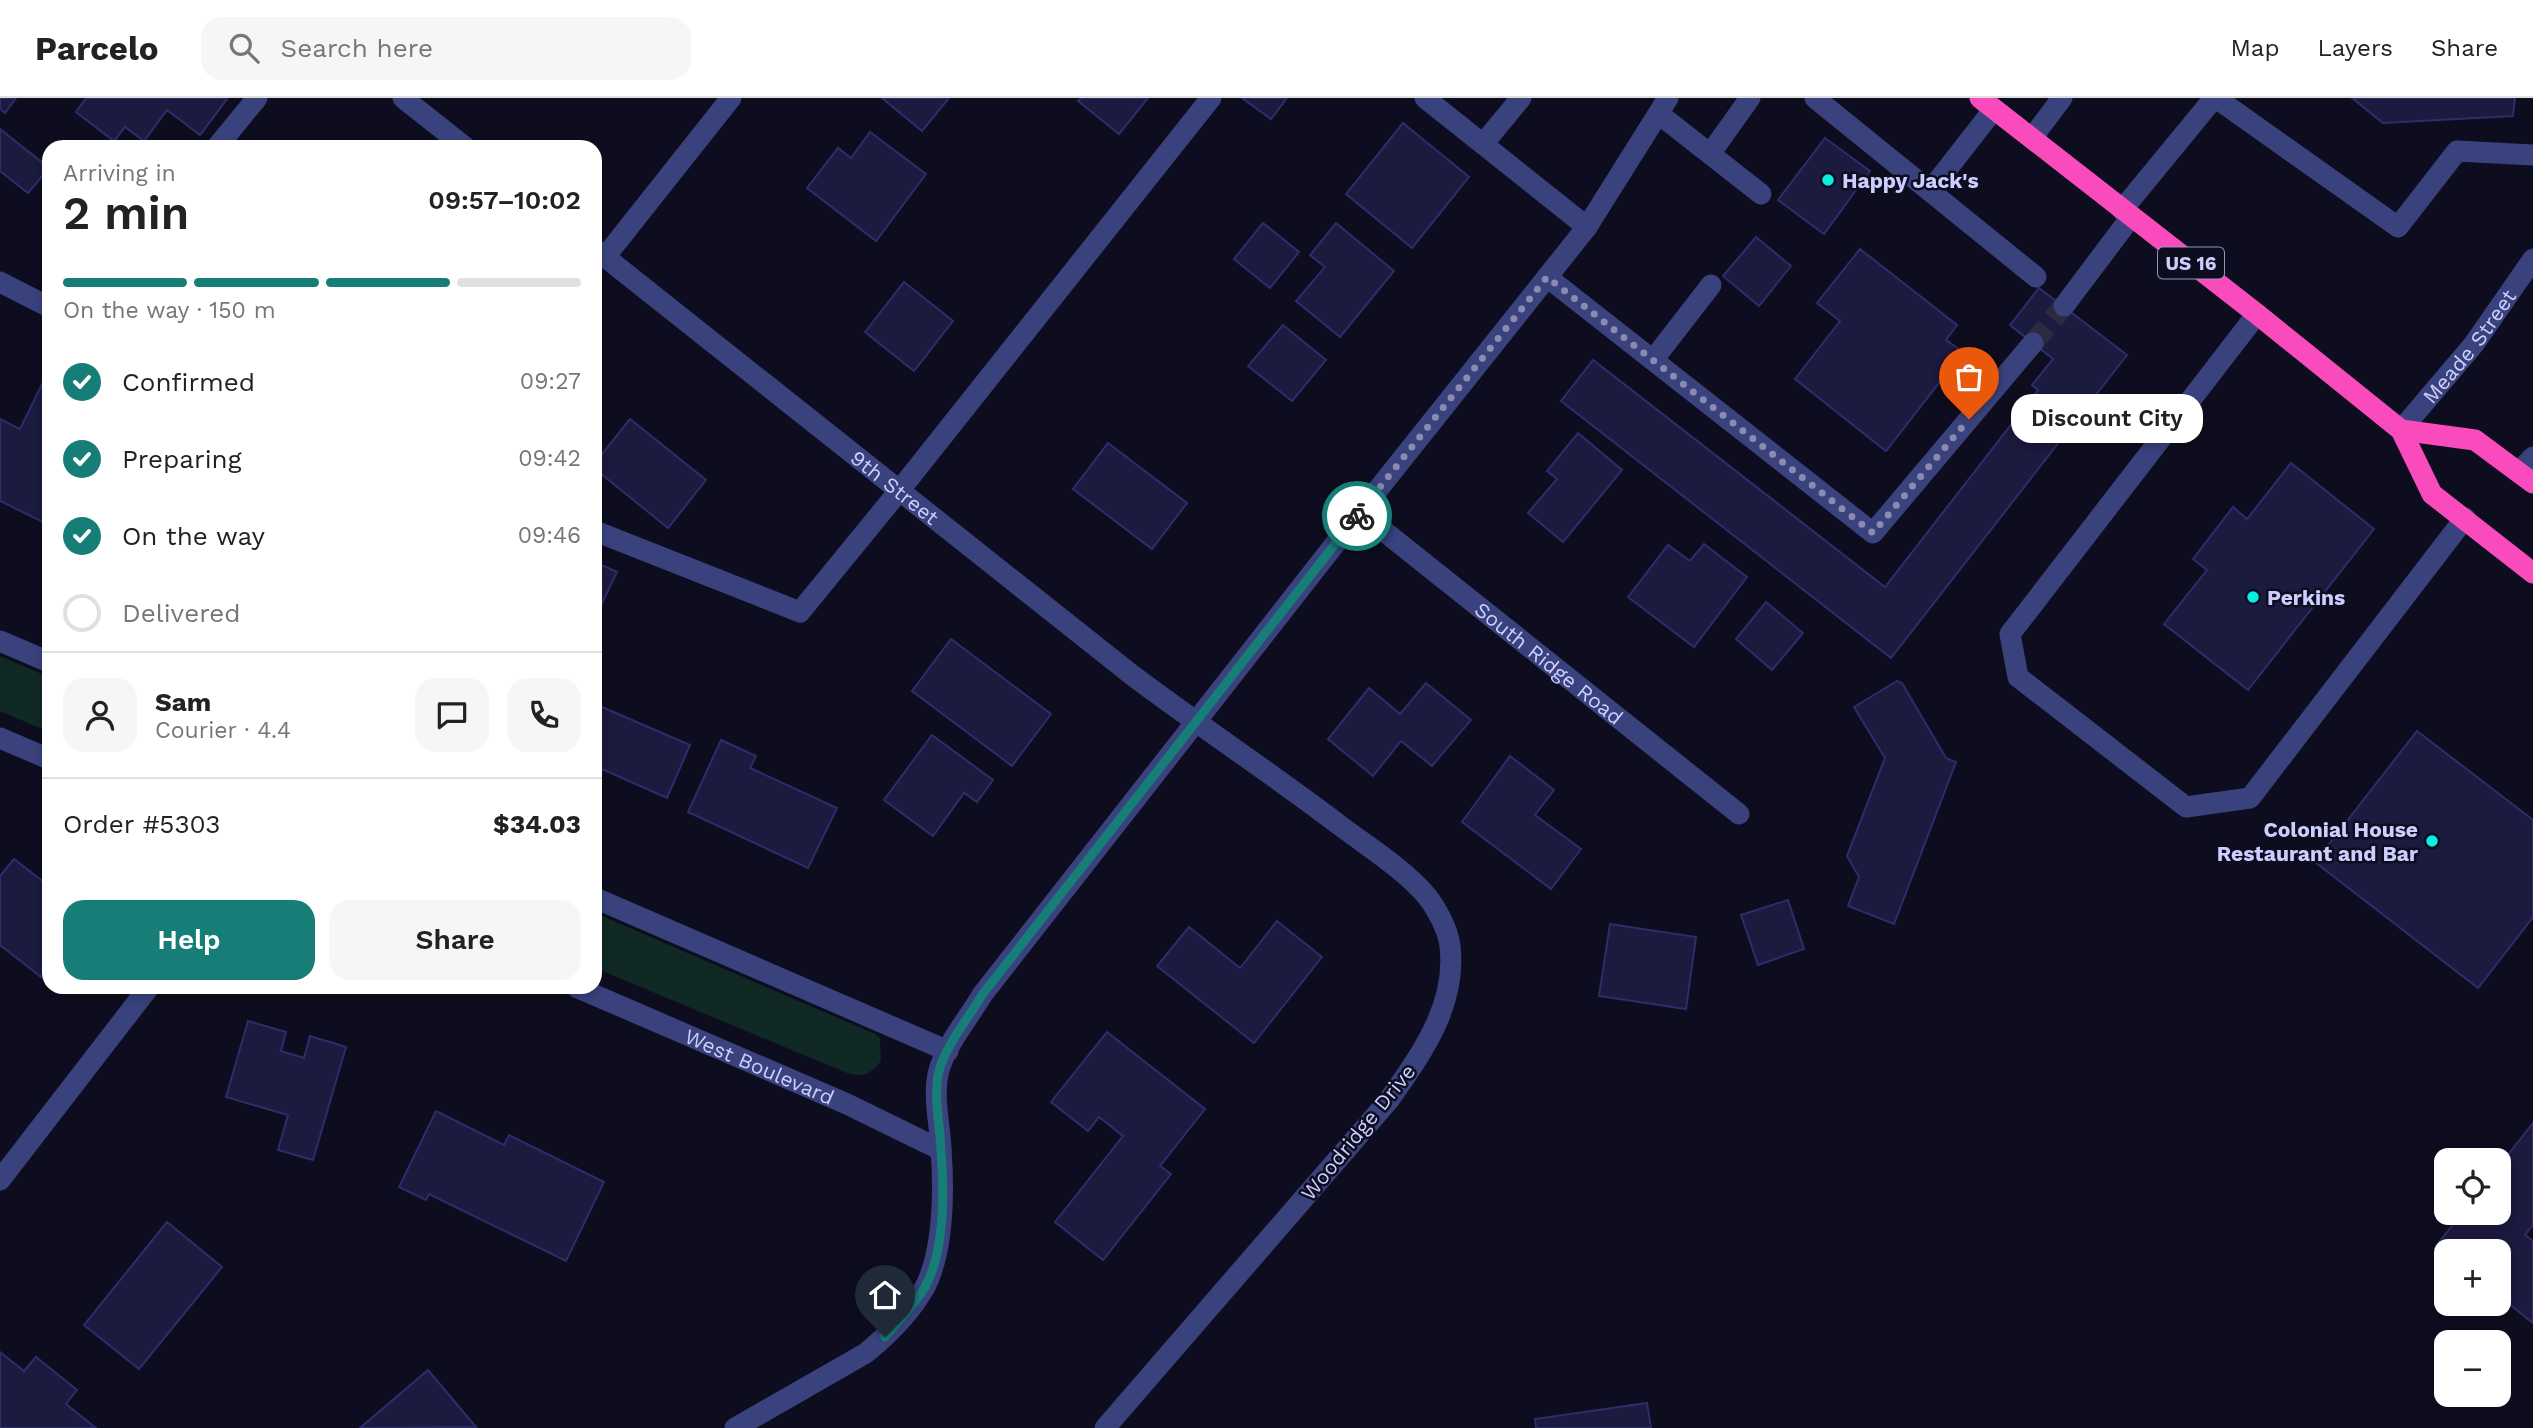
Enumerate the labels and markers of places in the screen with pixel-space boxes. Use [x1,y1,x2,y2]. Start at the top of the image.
place label: Happy Jack's [1842,168,1979,193]
marker: Happy Jack's [1820,172,1836,188]
pin [1939,347,1999,419]
callout: Discount City [2011,394,2204,444]
place label: Perkins [2267,585,2345,610]
marker: Perkins [2245,589,2261,605]
place label: Colonial House Restaurant and Bar [2217,817,2418,866]
marker: Colonial House Restaurant and Bar [2424,833,2440,849]
pin [855,1265,915,1337]

